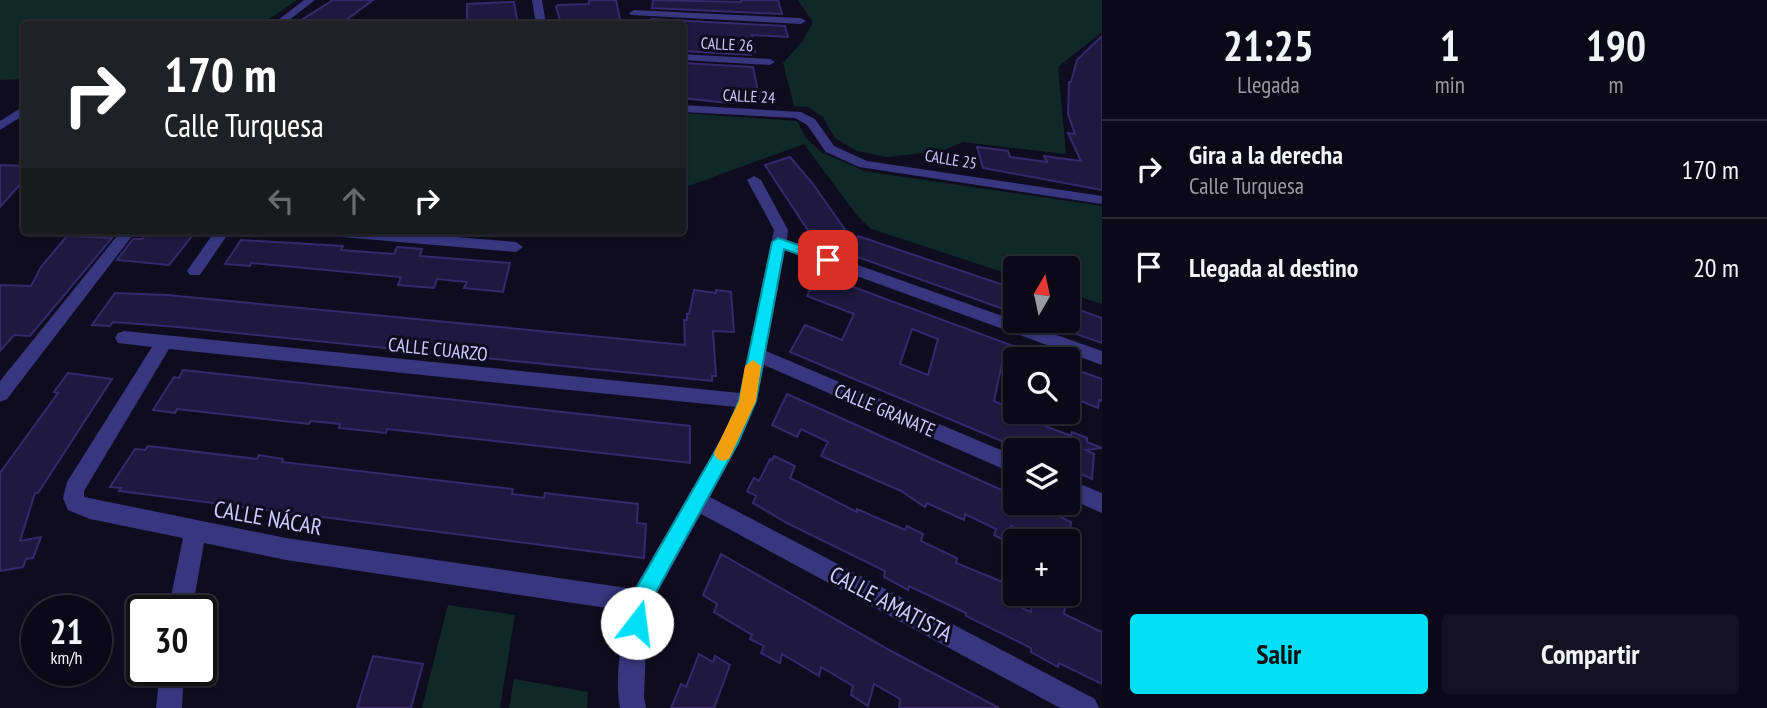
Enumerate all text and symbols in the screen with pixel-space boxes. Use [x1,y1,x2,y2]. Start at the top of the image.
text: 21:25 [1223,18,1314,73]
text: 1 [1440,18,1460,73]
text: 190 [1586,18,1646,73]
street label: CALLE 26 [700,33,754,55]
text: 170 m [164,42,277,106]
icon: right [49,49,140,140]
text: Llegada [1237,70,1300,99]
text: min [1435,70,1465,99]
text: m [1608,70,1623,99]
street label: CALLE 24 [722,85,776,107]
text: Calle Turquesa [164,104,324,146]
text: Gira a la derecha [1189,138,1343,171]
street label: CALLE 25 [924,145,978,173]
icon: right [1130,150,1168,188]
text: 170 m [1681,153,1739,186]
text: Calle Turquesa [1189,171,1304,200]
icon: left [262,182,300,220]
icon: ahead [335,182,373,220]
icon: right [408,182,446,220]
pin [798,230,858,290]
icon: arrive [809,241,847,279]
icon: arrive [1130,248,1168,286]
text: Llegada al destino [1189,251,1358,284]
text: 20 m [1693,251,1739,284]
north arrow [1003,256,1080,332]
map controls [1003,256,1080,606]
street label: CALLE CUARZO [387,332,489,366]
button: search [1003,347,1080,424]
street label: CALLE GRANATE [831,378,939,442]
button: layers [1003,438,1080,515]
street label: CALLE NÁCAR [212,494,324,541]
button: + [1003,529,1080,606]
street label: CALLE AMATISTA [825,559,958,648]
position arrow [600,586,674,660]
speed limit sign: 30 [126,595,217,686]
text: 21 [50,608,83,654]
button: Salir [1130,614,1428,694]
button: Compartir [1442,614,1739,694]
text: km/h [51,646,82,669]

